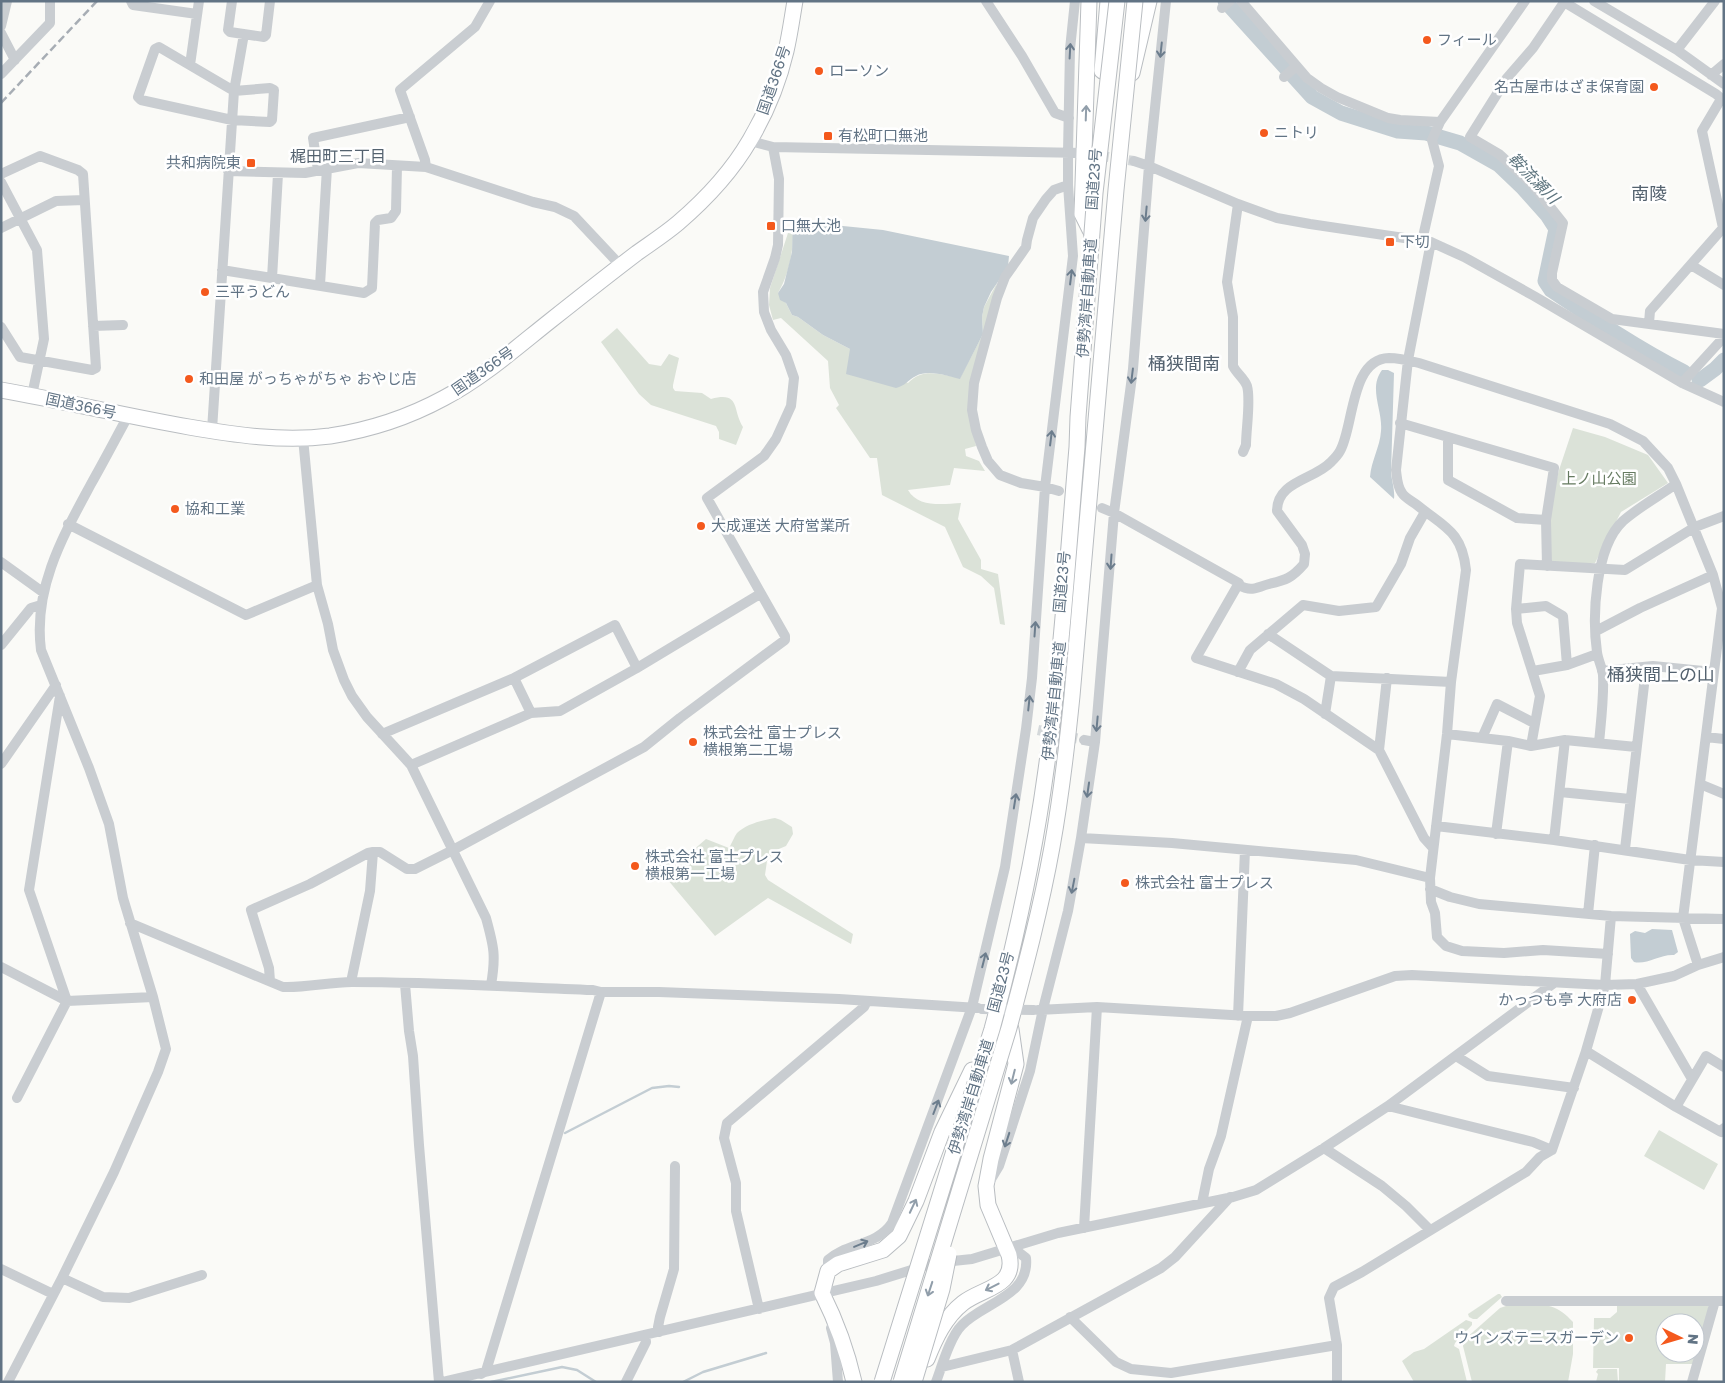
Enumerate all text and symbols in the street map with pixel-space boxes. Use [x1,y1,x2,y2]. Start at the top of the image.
place label: フィール [1437,30,1497,48]
marker: フィール [1421,34,1433,46]
one-way arrow [1157,41,1166,57]
street label: 国道366号 [753,43,793,117]
one-way arrow [1066,43,1075,59]
place label: ローソン [829,61,889,79]
marker: ローソン [813,65,825,77]
place label: 名古屋市はざま保育園 [1494,77,1644,95]
marker: 名古屋市はざま保育園 [1648,81,1660,93]
one-way arrow [1082,106,1091,122]
place label: ニトリ [1274,123,1319,141]
place label: 有松町口無池 [838,126,928,144]
marker: ニトリ [1258,127,1270,139]
marker: 有松町口無池 [822,130,834,142]
district label: 梶田町三丁目 [290,146,386,166]
street label: 国道23号 [1082,147,1104,211]
water label: 鞍流瀬川 [1504,148,1565,209]
place label: 共和病院東 [166,153,241,171]
marker: 共和病院東 [245,157,257,169]
district label: 南陵 [1631,182,1667,204]
one-way arrow [1141,206,1150,222]
place label: 口無大池 [781,216,841,234]
marker: 口無大池 [765,220,777,232]
place label: 下切 [1400,232,1430,250]
marker: 下切 [1384,236,1396,248]
street label: 伊勢湾岸自動車道 [1073,237,1099,358]
one-way arrow [1066,269,1076,285]
place label: 三平うどん [215,282,290,300]
marker: 三平うどん [199,286,211,298]
street label: 国道366号 [448,342,517,398]
district label: 桶狭間南 [1148,352,1220,374]
one-way arrow [1127,368,1137,384]
place label: 和田屋 がっちゃがちゃ おやじ店 [199,369,417,387]
marker: 和田屋 がっちゃがちゃ おやじ店 [183,373,195,385]
street label: 国道366号 [44,389,118,421]
one-way arrow [1046,431,1056,447]
park label: 上ノ山公園 [1561,469,1637,487]
place label: 協和工業 [185,499,245,517]
marker: 協和工業 [169,503,181,515]
place label: 大成運送 大府営業所 [711,516,850,534]
marker: 大成運送 大府営業所 [695,520,707,532]
street label: 国道23号 [1049,550,1073,614]
one-way arrow [1106,554,1116,570]
one-way arrow [1031,622,1040,638]
street label: 伊勢湾岸自動車道 [1038,640,1068,762]
district label: 桶狭間上の山 [1607,663,1715,685]
one-way arrow [1024,696,1034,712]
one-way arrow [1092,715,1102,731]
place label: 株式会社 富士プレス 横根第二工場 [703,723,842,758]
marker: 株式会社 富士プレス 横根第二工場 [687,736,699,748]
one-way arrow [1083,782,1093,798]
one-way arrow [1011,793,1021,809]
place label: 株式会社 富士プレス 横根第一工場 [645,847,784,882]
marker: 株式会社 富士プレス 横根第一工場 [629,860,641,872]
place label: 株式会社 富士プレス [1135,873,1274,891]
one-way arrow [1067,877,1077,893]
marker: 株式会社 富士プレス [1119,877,1131,889]
street label: 国道23号 [983,949,1017,1014]
one-way arrow [980,952,989,968]
place label: かっつも亭 大府店 [1498,990,1622,1008]
marker: かっつも亭 大府店 [1626,994,1638,1006]
street label: 伊勢湾岸自動車道 [944,1037,996,1157]
one-way arrow [1008,1068,1017,1084]
one-way arrow [932,1100,941,1115]
one-way arrow [1002,1132,1012,1148]
one-way arrow [909,1199,919,1214]
one-way arrow [853,1239,868,1248]
one-way arrow [924,1280,934,1296]
one-way arrow [985,1283,1000,1292]
north arrow [1655,1313,1705,1363]
place label: ウインズテニスガーデン [1454,1328,1619,1346]
marker: ウインズテニスガーデン [1623,1332,1635,1344]
text: N [1685,1333,1702,1345]

